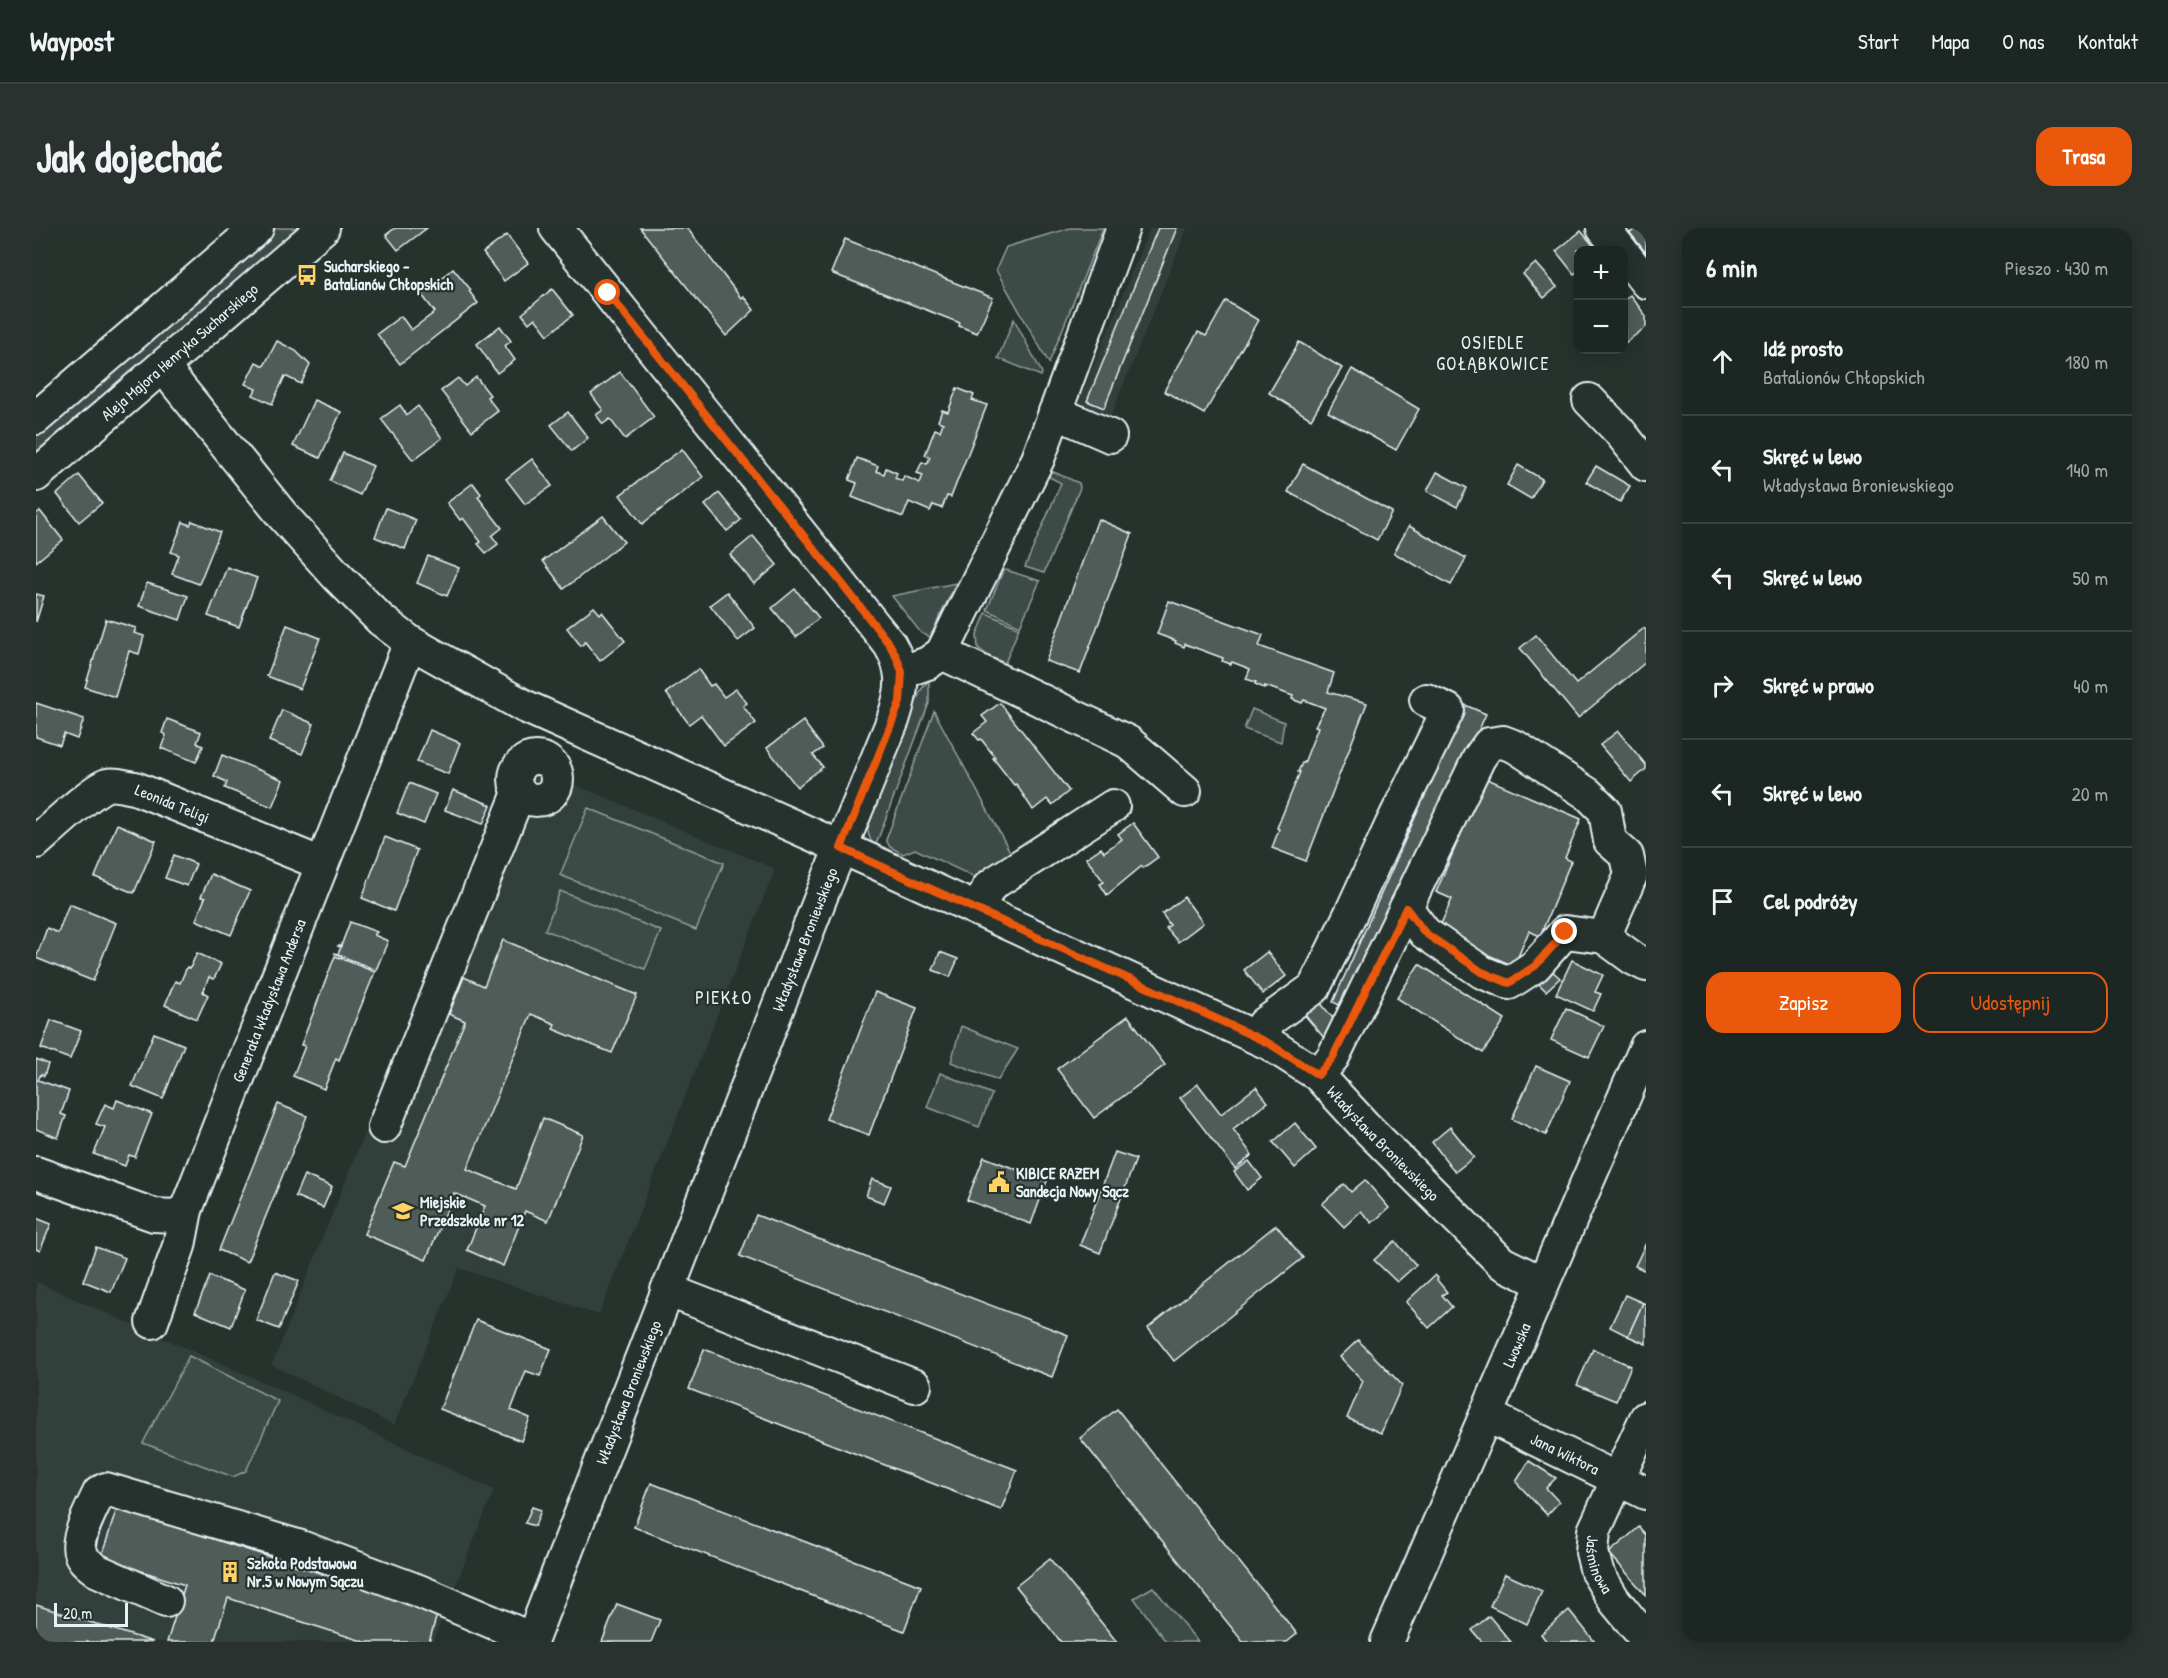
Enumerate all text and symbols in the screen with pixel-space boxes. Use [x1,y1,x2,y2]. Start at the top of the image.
text: Waypost [30,22,114,60]
text: Start [1858,27,1898,56]
text: Mapa [1931,27,1969,56]
text: O nas [2002,27,2045,56]
text: Kontakt [2078,27,2138,56]
button: Trasa [2036,127,2132,186]
text: Jak dojechać [36,128,222,185]
map controls [1574,246,1628,354]
button: + [1574,246,1628,300]
text: 6 min [1706,250,1758,285]
text: Pieszo · 430 m [2005,254,2108,281]
place label: Sucharskiego - Batalianów Chłopskich [324,255,453,296]
bus stop icon: Sucharskiego - Batalianów Chłopskich [295,263,319,287]
street label: Aleja Majora Henryka Sucharskiego [96,278,263,425]
route start [594,279,620,305]
button: − [1574,300,1628,354]
district label: OSIEDLE GOŁĄBKOWICE [1436,330,1550,376]
text: Idź prosto [1763,333,1843,363]
icon: ahead [1706,345,1739,378]
text: 180 m [2065,348,2108,375]
text: Batalionów Chłopskich [1763,363,1925,390]
text: Skręć w lewo [1763,441,1862,471]
icon: left [1706,453,1739,486]
text: 140 m [2066,456,2108,483]
text: Władysława Broniewskiego [1763,471,1954,498]
icon: left [1706,561,1739,594]
text: Skręć w lewo [1763,562,1862,592]
text: 50 m [2072,564,2108,591]
icon: right [1706,669,1739,702]
text: Skręć w prawo [1763,670,1874,700]
text: 40 m [2073,672,2108,699]
icon: left [1706,777,1739,810]
street label: Leonida Teligi [132,778,213,828]
text: Skręć w lewo [1763,778,1862,808]
text: 20 m [2071,780,2108,807]
street label: Władysława Broniewskiego [766,864,843,1015]
icon: arrive [1706,885,1739,918]
text: Cel podróży [1763,886,1858,916]
street label: Generała Władysława Andersa [227,916,311,1085]
route end [1551,918,1577,944]
button: Zapisz [1706,972,1901,1033]
button: Udostępnij [1913,972,2108,1033]
district label: PIEKŁO [695,985,753,1010]
street label: Władysława Broniewskiego [1322,1081,1445,1206]
place label: KIBICE RAZEM Sandecja Nowy Sącz [1016,1162,1129,1203]
public building icon: KIBICE RAZEM Sandecja Nowy Sącz [987,1170,1011,1194]
place label: Miejskie Przedszkole nr 12 [420,1191,525,1231]
school or university icon: Miejskie Przedszkole nr 12 [391,1199,415,1223]
street label: Władysława Broniewskiego [590,1316,666,1467]
street label: Lwowska [1497,1319,1536,1371]
street label: Jana Wiktora [1527,1427,1603,1480]
street label: Jaśminowa [1581,1534,1618,1597]
place label: Szkoła Podstawowa Nr.5 w Nowym Sączu [247,1552,364,1593]
building icon: Szkoła Podstawowa Nr.5 w Nowym Sączu [218,1560,242,1584]
scale bar [54,1600,128,1628]
text: 20 m [63,1602,92,1624]

